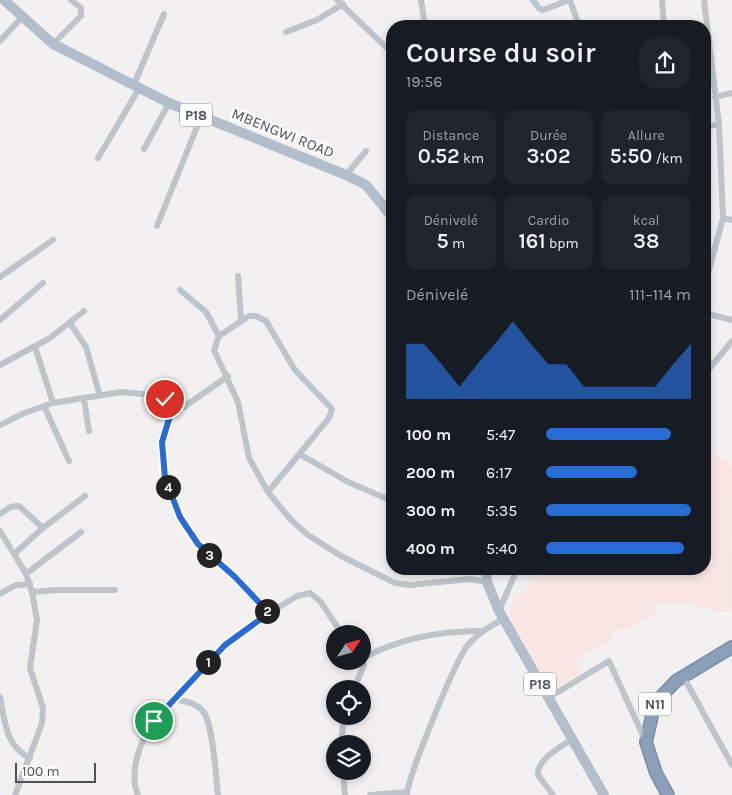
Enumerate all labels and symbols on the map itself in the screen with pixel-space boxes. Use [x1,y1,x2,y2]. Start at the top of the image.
road number: P18 [180,104,212,126]
street label: MBENGWI ROAD [229,104,337,162]
pin [144,378,186,420]
pin: 4 [156,474,180,500]
pin: 3 [196,542,222,568]
pin: 2 [254,598,280,624]
north arrow [326,625,371,670]
pin: 1 [196,650,220,674]
road number: P18 [524,672,556,696]
road number: N11 [639,692,671,716]
pin [133,700,175,742]
scale bar [15,760,96,783]

